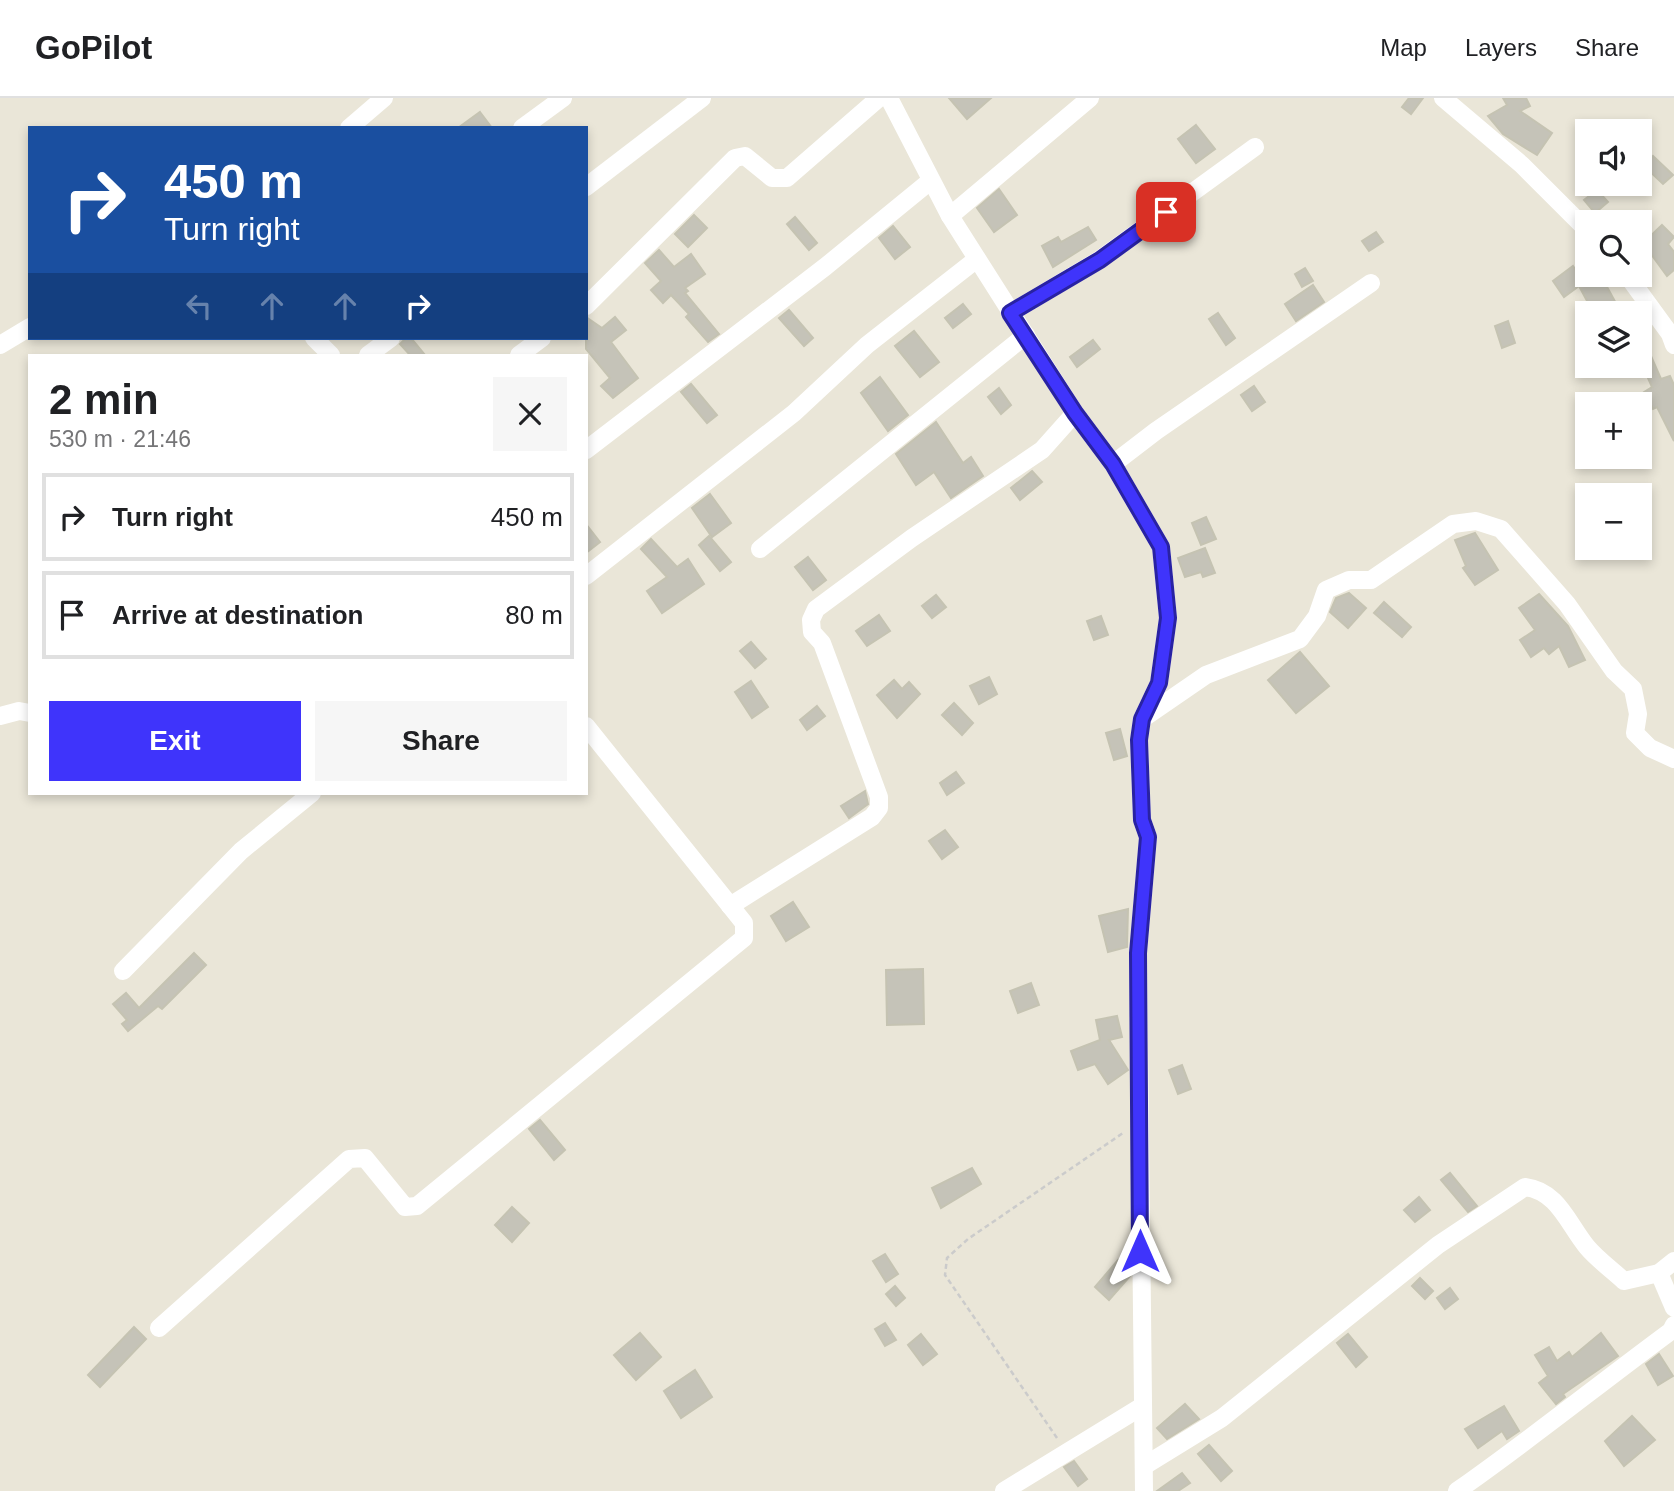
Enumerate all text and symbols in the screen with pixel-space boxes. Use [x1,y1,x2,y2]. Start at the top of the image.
text: GoPilot [35,29,152,66]
text: Map [1380,34,1427,61]
text: Layers [1465,34,1537,61]
text: Share [1575,34,1639,61]
map controls [1575,119,1652,560]
button: sound [1575,119,1652,196]
icon: right [49,154,140,245]
text: 450 m [164,154,303,208]
pin [1136,182,1196,242]
icon: arrive [1147,193,1185,231]
button: search [1575,210,1652,287]
text: Turn right [164,211,300,247]
icon: left [180,287,218,325]
icon: ahead [253,287,291,325]
icon: ahead [326,287,364,325]
icon: right [399,287,437,325]
button: layers [1575,301,1652,378]
text: 2 min [49,376,159,423]
button: close [493,377,567,451]
button: + [1575,392,1652,469]
text: 530 m · 21:46 [49,426,191,452]
button: − [1575,483,1652,560]
icon: right [53,498,91,536]
text: Turn right [112,502,233,532]
text: 450 m [491,502,563,532]
icon: arrive [53,596,91,634]
text: Arrive at destination [112,600,363,630]
text: 80 m [505,600,563,630]
button: Exit [49,701,301,781]
button: Share [315,701,567,781]
position arrow [1103,1214,1177,1288]

